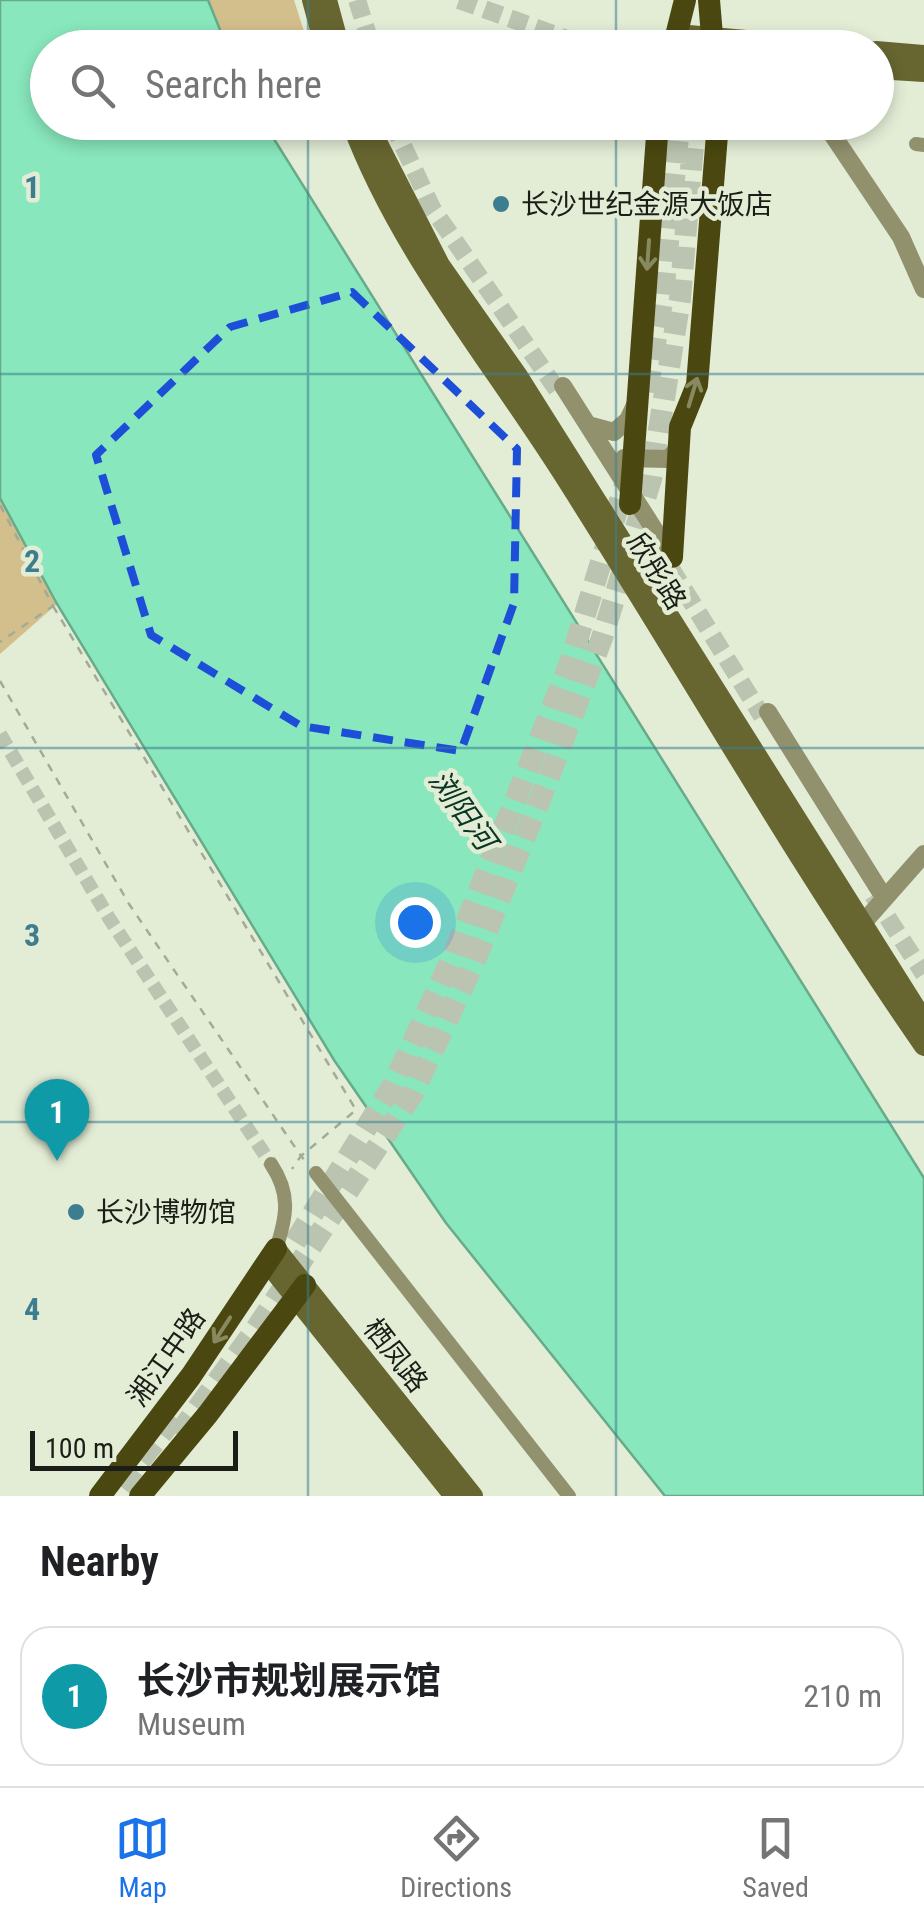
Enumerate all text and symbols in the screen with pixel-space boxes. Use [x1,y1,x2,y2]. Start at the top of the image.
search box [30,30,894,140]
icon: search [65,58,120,113]
text: Search here [145,63,322,107]
text: 1 [24,168,40,206]
place label: 长沙世纪金源大饭店 [521,188,773,221]
marker: 长沙世纪金源大饭店 [490,193,512,215]
one-way arrow [638,238,657,270]
one-way arrow [685,376,703,408]
street label: 欣彤路 [620,527,693,616]
text: 2 [24,542,40,580]
water label: 浏阳河 [422,763,506,860]
your location [390,897,441,948]
text: 3 [24,916,40,954]
pin: 1 [24,1078,90,1161]
place label: 长沙博物馆 [96,1196,236,1229]
marker: 长沙博物馆 [65,1201,87,1223]
text: 4 [24,1290,40,1328]
street label: 湘江中路 [121,1302,212,1413]
street label: 栖凤路 [357,1312,434,1399]
one-way arrow [211,1315,232,1343]
scale bar [30,1426,238,1470]
text: 100 m [45,1432,114,1465]
text: Nearby [40,1537,159,1586]
text: 长沙市规划展示馆 [137,1659,441,1703]
text: 1 [66,1677,83,1715]
text: 210 m [803,1677,882,1715]
text: Museum [137,1705,246,1743]
tab: Map [115,1811,170,1904]
tab: Directions [400,1811,512,1904]
tab: Saved [742,1811,809,1904]

